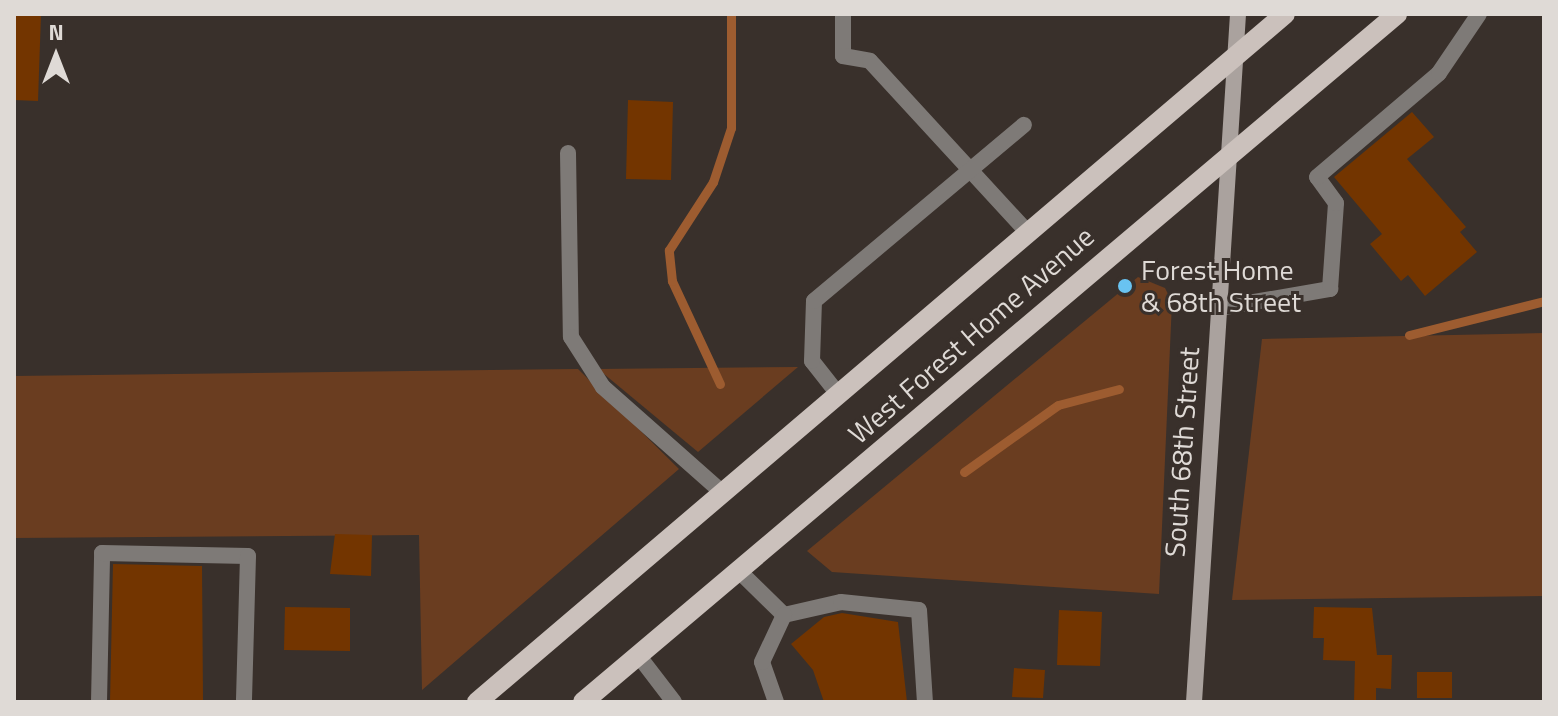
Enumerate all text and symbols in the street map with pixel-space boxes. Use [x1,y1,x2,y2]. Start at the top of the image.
text: N [48,15,64,49]
north arrow [16,16,96,96]
street label: West Forest Home Avenue [842,219,1100,451]
place label: Forest Home & 68th Street [1141,253,1301,319]
marker: Forest Home & 68th Street [1116,277,1134,295]
street label: South 68th Street [1158,346,1206,558]

